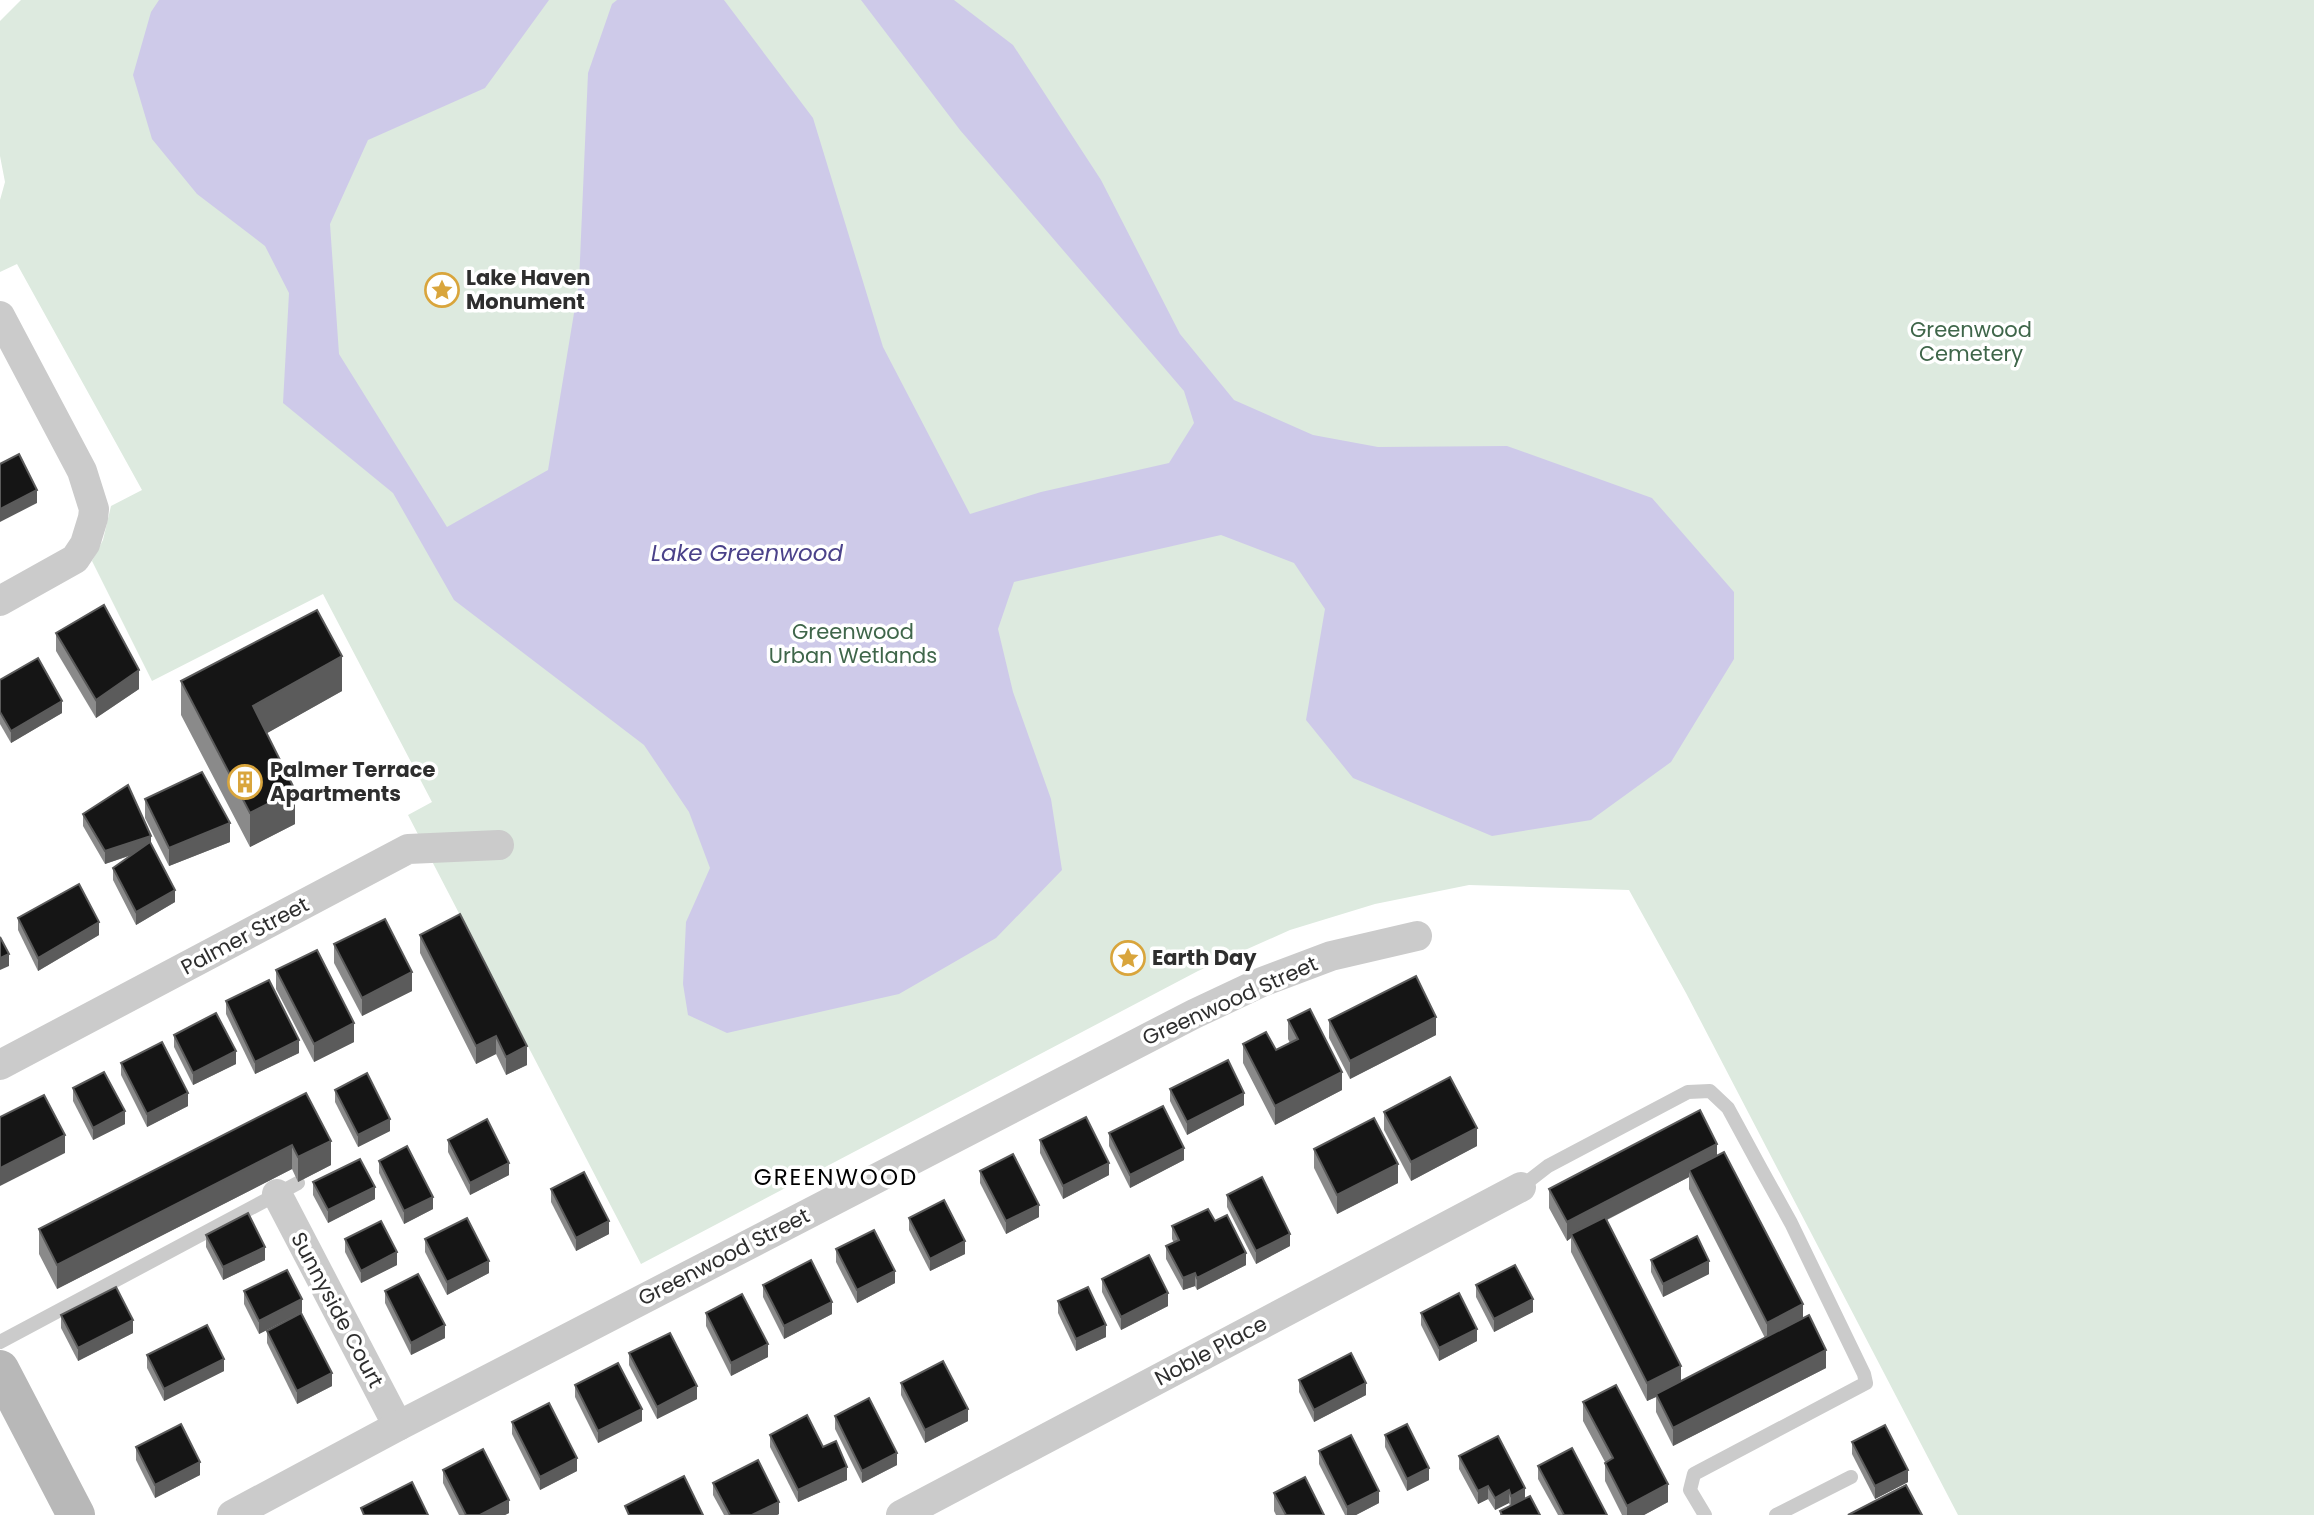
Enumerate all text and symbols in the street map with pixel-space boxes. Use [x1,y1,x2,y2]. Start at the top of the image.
place label: Lake Haven Monument [466,263,591,316]
place icon: Lake Haven Monument [423,271,461,309]
park label: Greenwood Cemetery [1910,315,2032,368]
water label: Lake Greenwood [651,537,843,569]
park label: Greenwood Urban Wetlands [769,617,937,670]
place label: Palmer Terrace Apartments [270,755,435,808]
building icon: Palmer Terrace Apartments [226,763,264,801]
street label: Palmer Street [176,890,314,981]
place icon: Earth Day [1109,939,1147,977]
place label: Earth Day [1152,943,1257,972]
street label: Greenwood Street [1138,949,1322,1052]
district label: GREENWOOD [754,1161,918,1193]
street label: Greenwood Street [633,1201,815,1312]
street label: Sunnyside Court [284,1227,391,1393]
street label: Noble Place [1149,1309,1272,1392]

